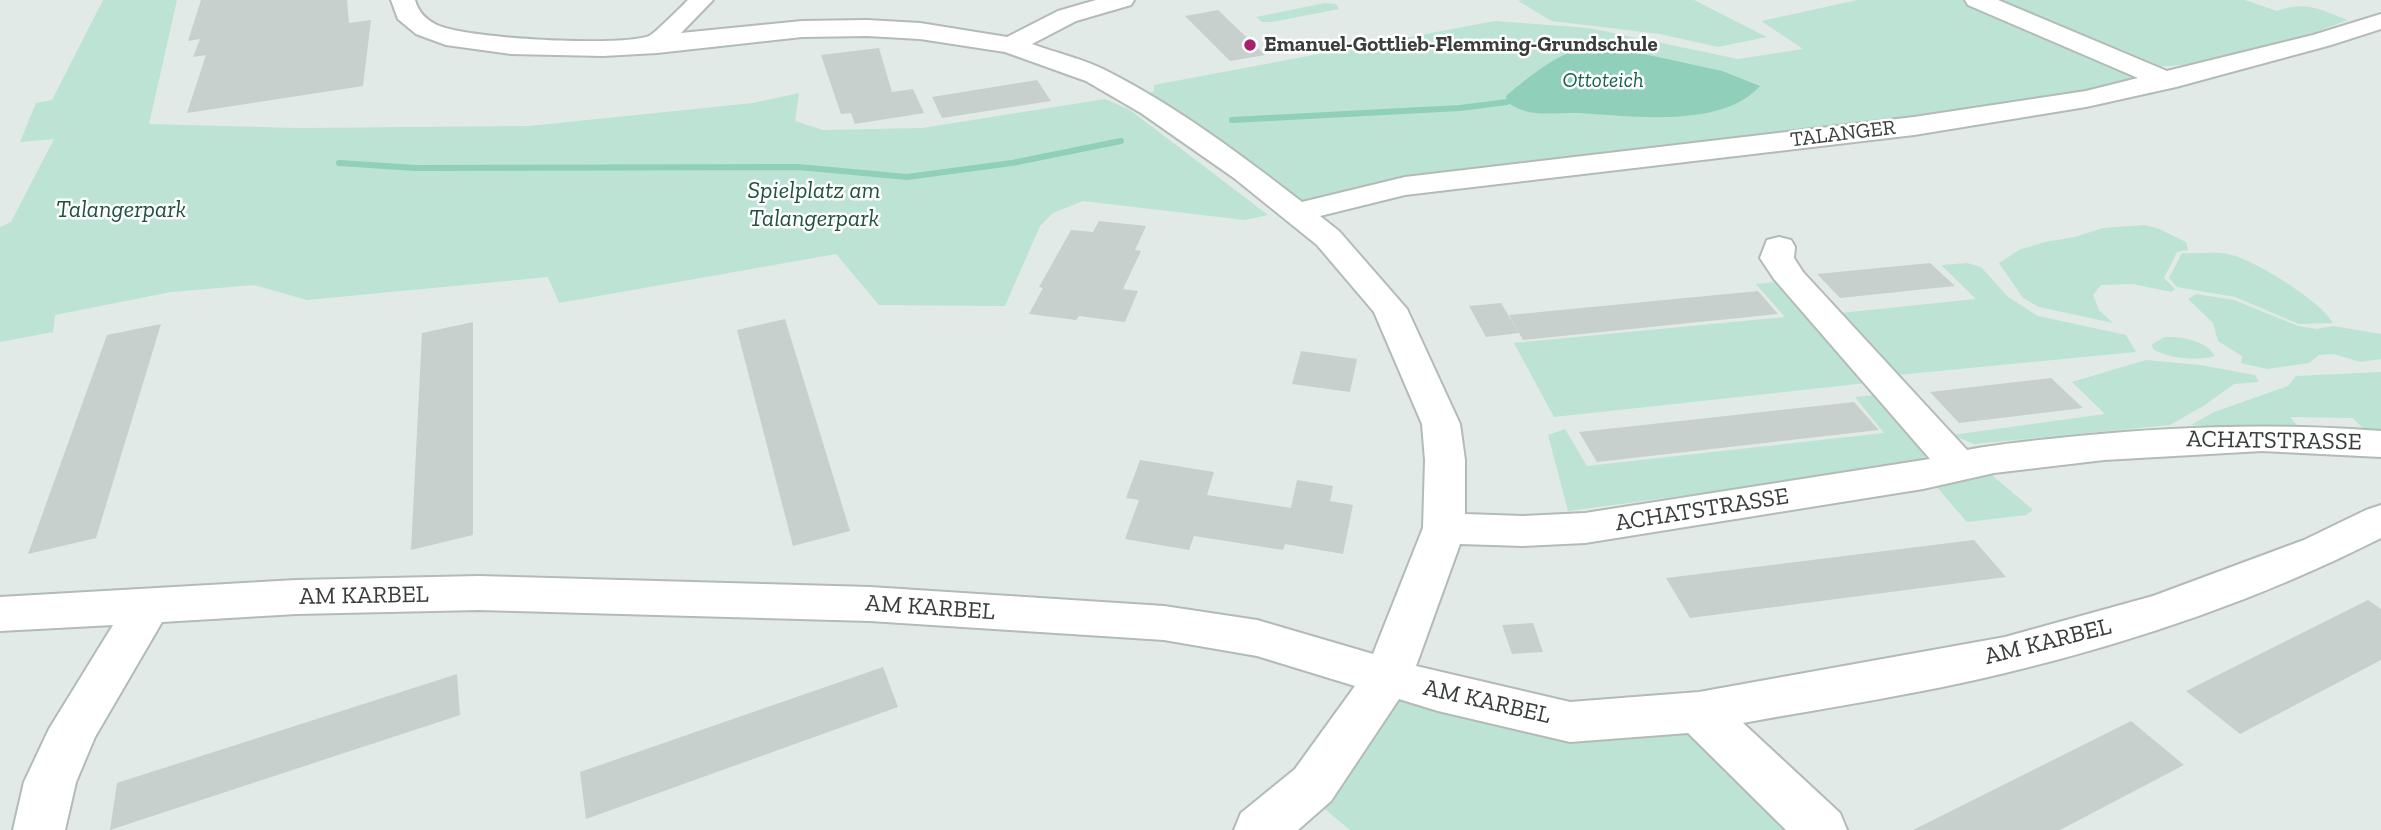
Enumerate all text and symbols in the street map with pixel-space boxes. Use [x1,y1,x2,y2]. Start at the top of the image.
place label: Emanuel-Gottlieb-Flemming-Grundschule [1264,32,1658,58]
marker: Emanuel-Gottlieb-Flemming-Grundschule [1242,37,1258,53]
water label: Ottoteich [1563,68,1643,94]
street label: TALANGER [1789,115,1897,153]
park label: Spielplatz am Talangerpark [748,177,880,233]
park label: Talangerpark [56,196,186,224]
street label: ACHATSTRASSE [2186,425,2362,457]
street label: ACHATSTRASSE [1613,482,1791,538]
street label: AM KARBEL [299,580,429,612]
street label: AM KARBEL [864,589,996,627]
street label: AM KARBEL [1982,612,2114,672]
street label: AM KARBEL [1421,673,1553,731]

